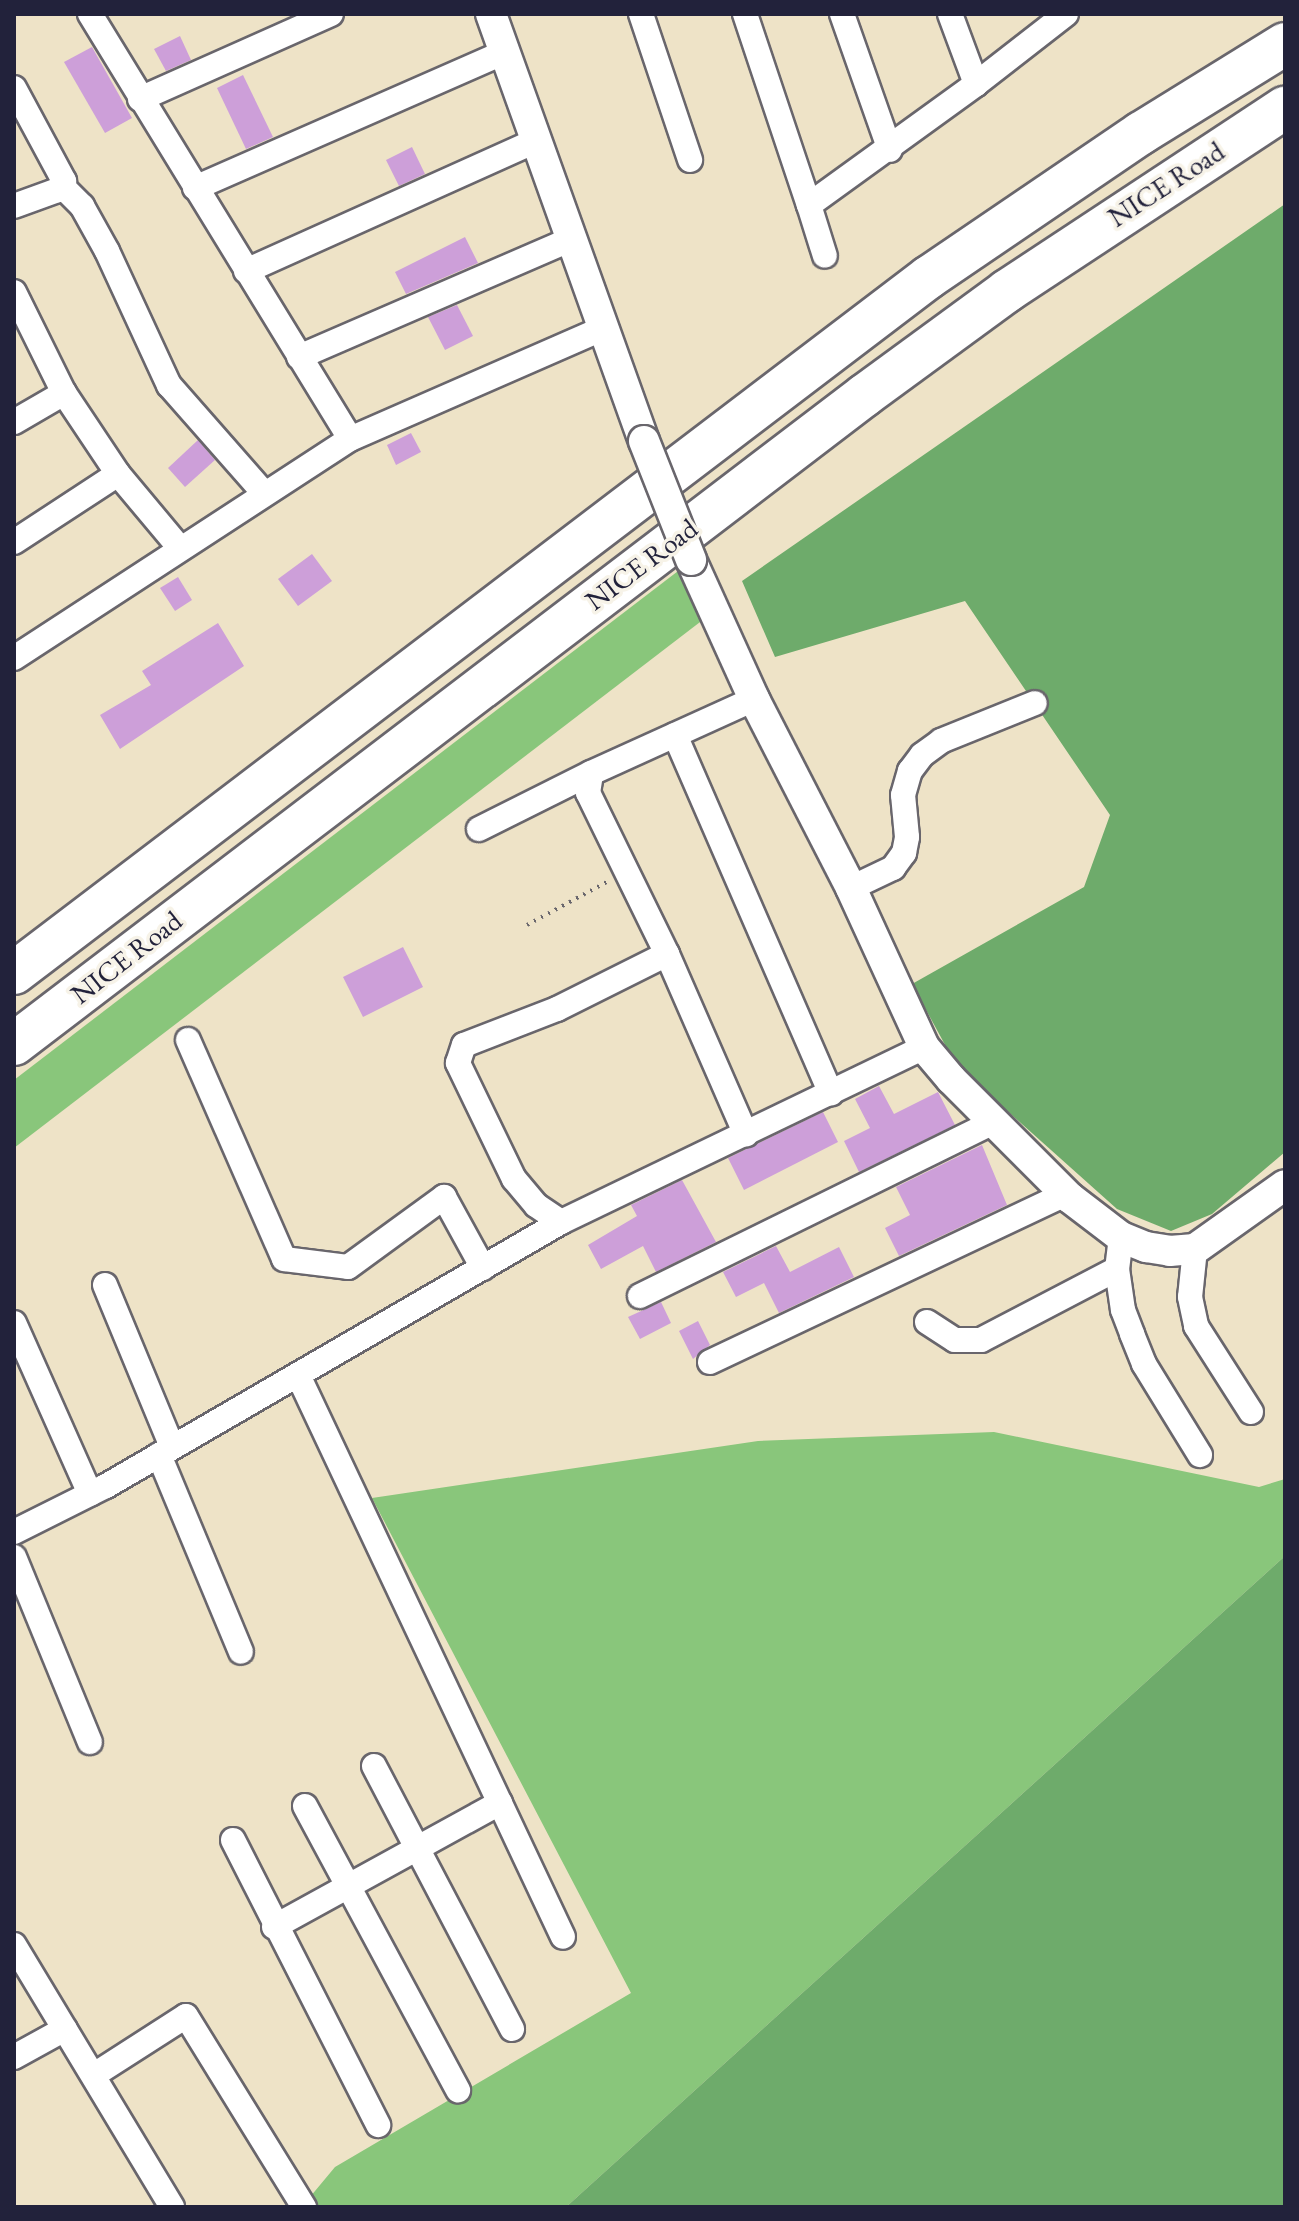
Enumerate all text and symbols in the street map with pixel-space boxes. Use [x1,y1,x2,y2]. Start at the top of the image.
street label: NICE Road [1102,134,1230,234]
street label: NICE Road [578,511,704,617]
street label: NICE Road [64,903,188,1011]

